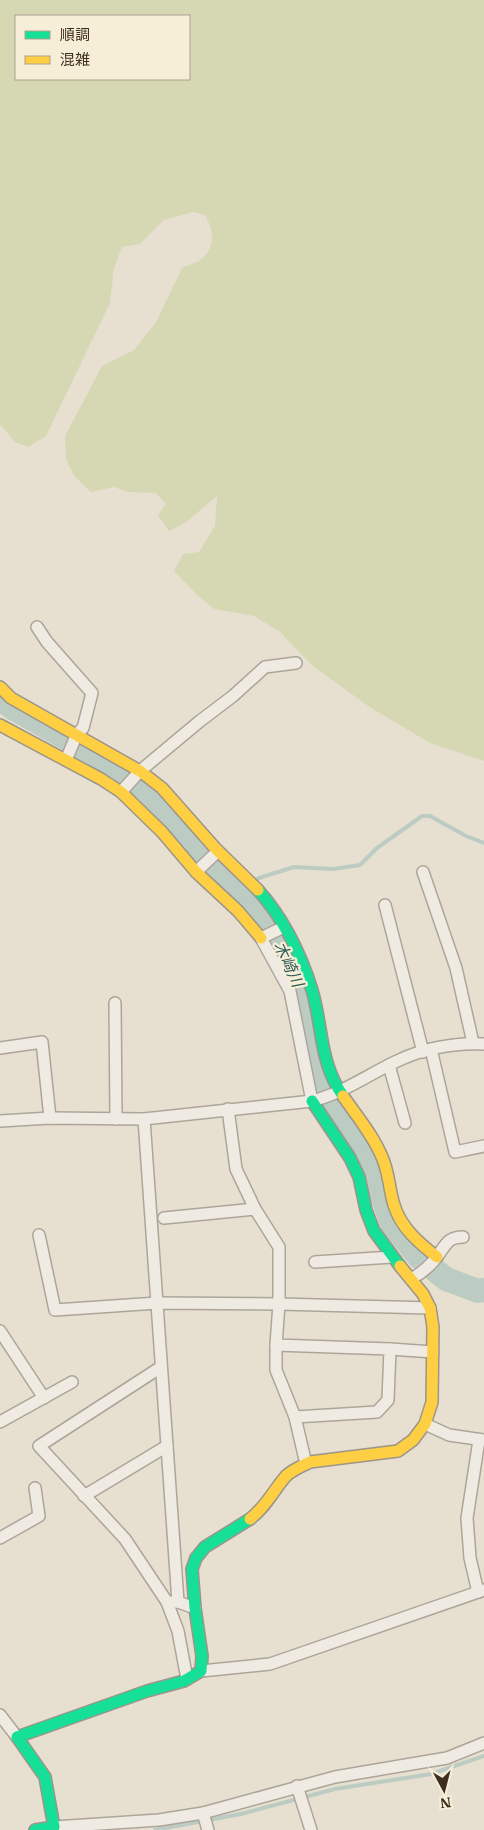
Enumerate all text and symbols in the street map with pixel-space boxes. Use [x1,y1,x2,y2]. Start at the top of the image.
legend [15,15,190,80]
text: 順調 [60,25,90,44]
text: 混雑 [60,50,90,69]
water label: 木崎川 [270,938,309,992]
north arrow [419,1765,469,1815]
text: N [439,1793,452,1813]

